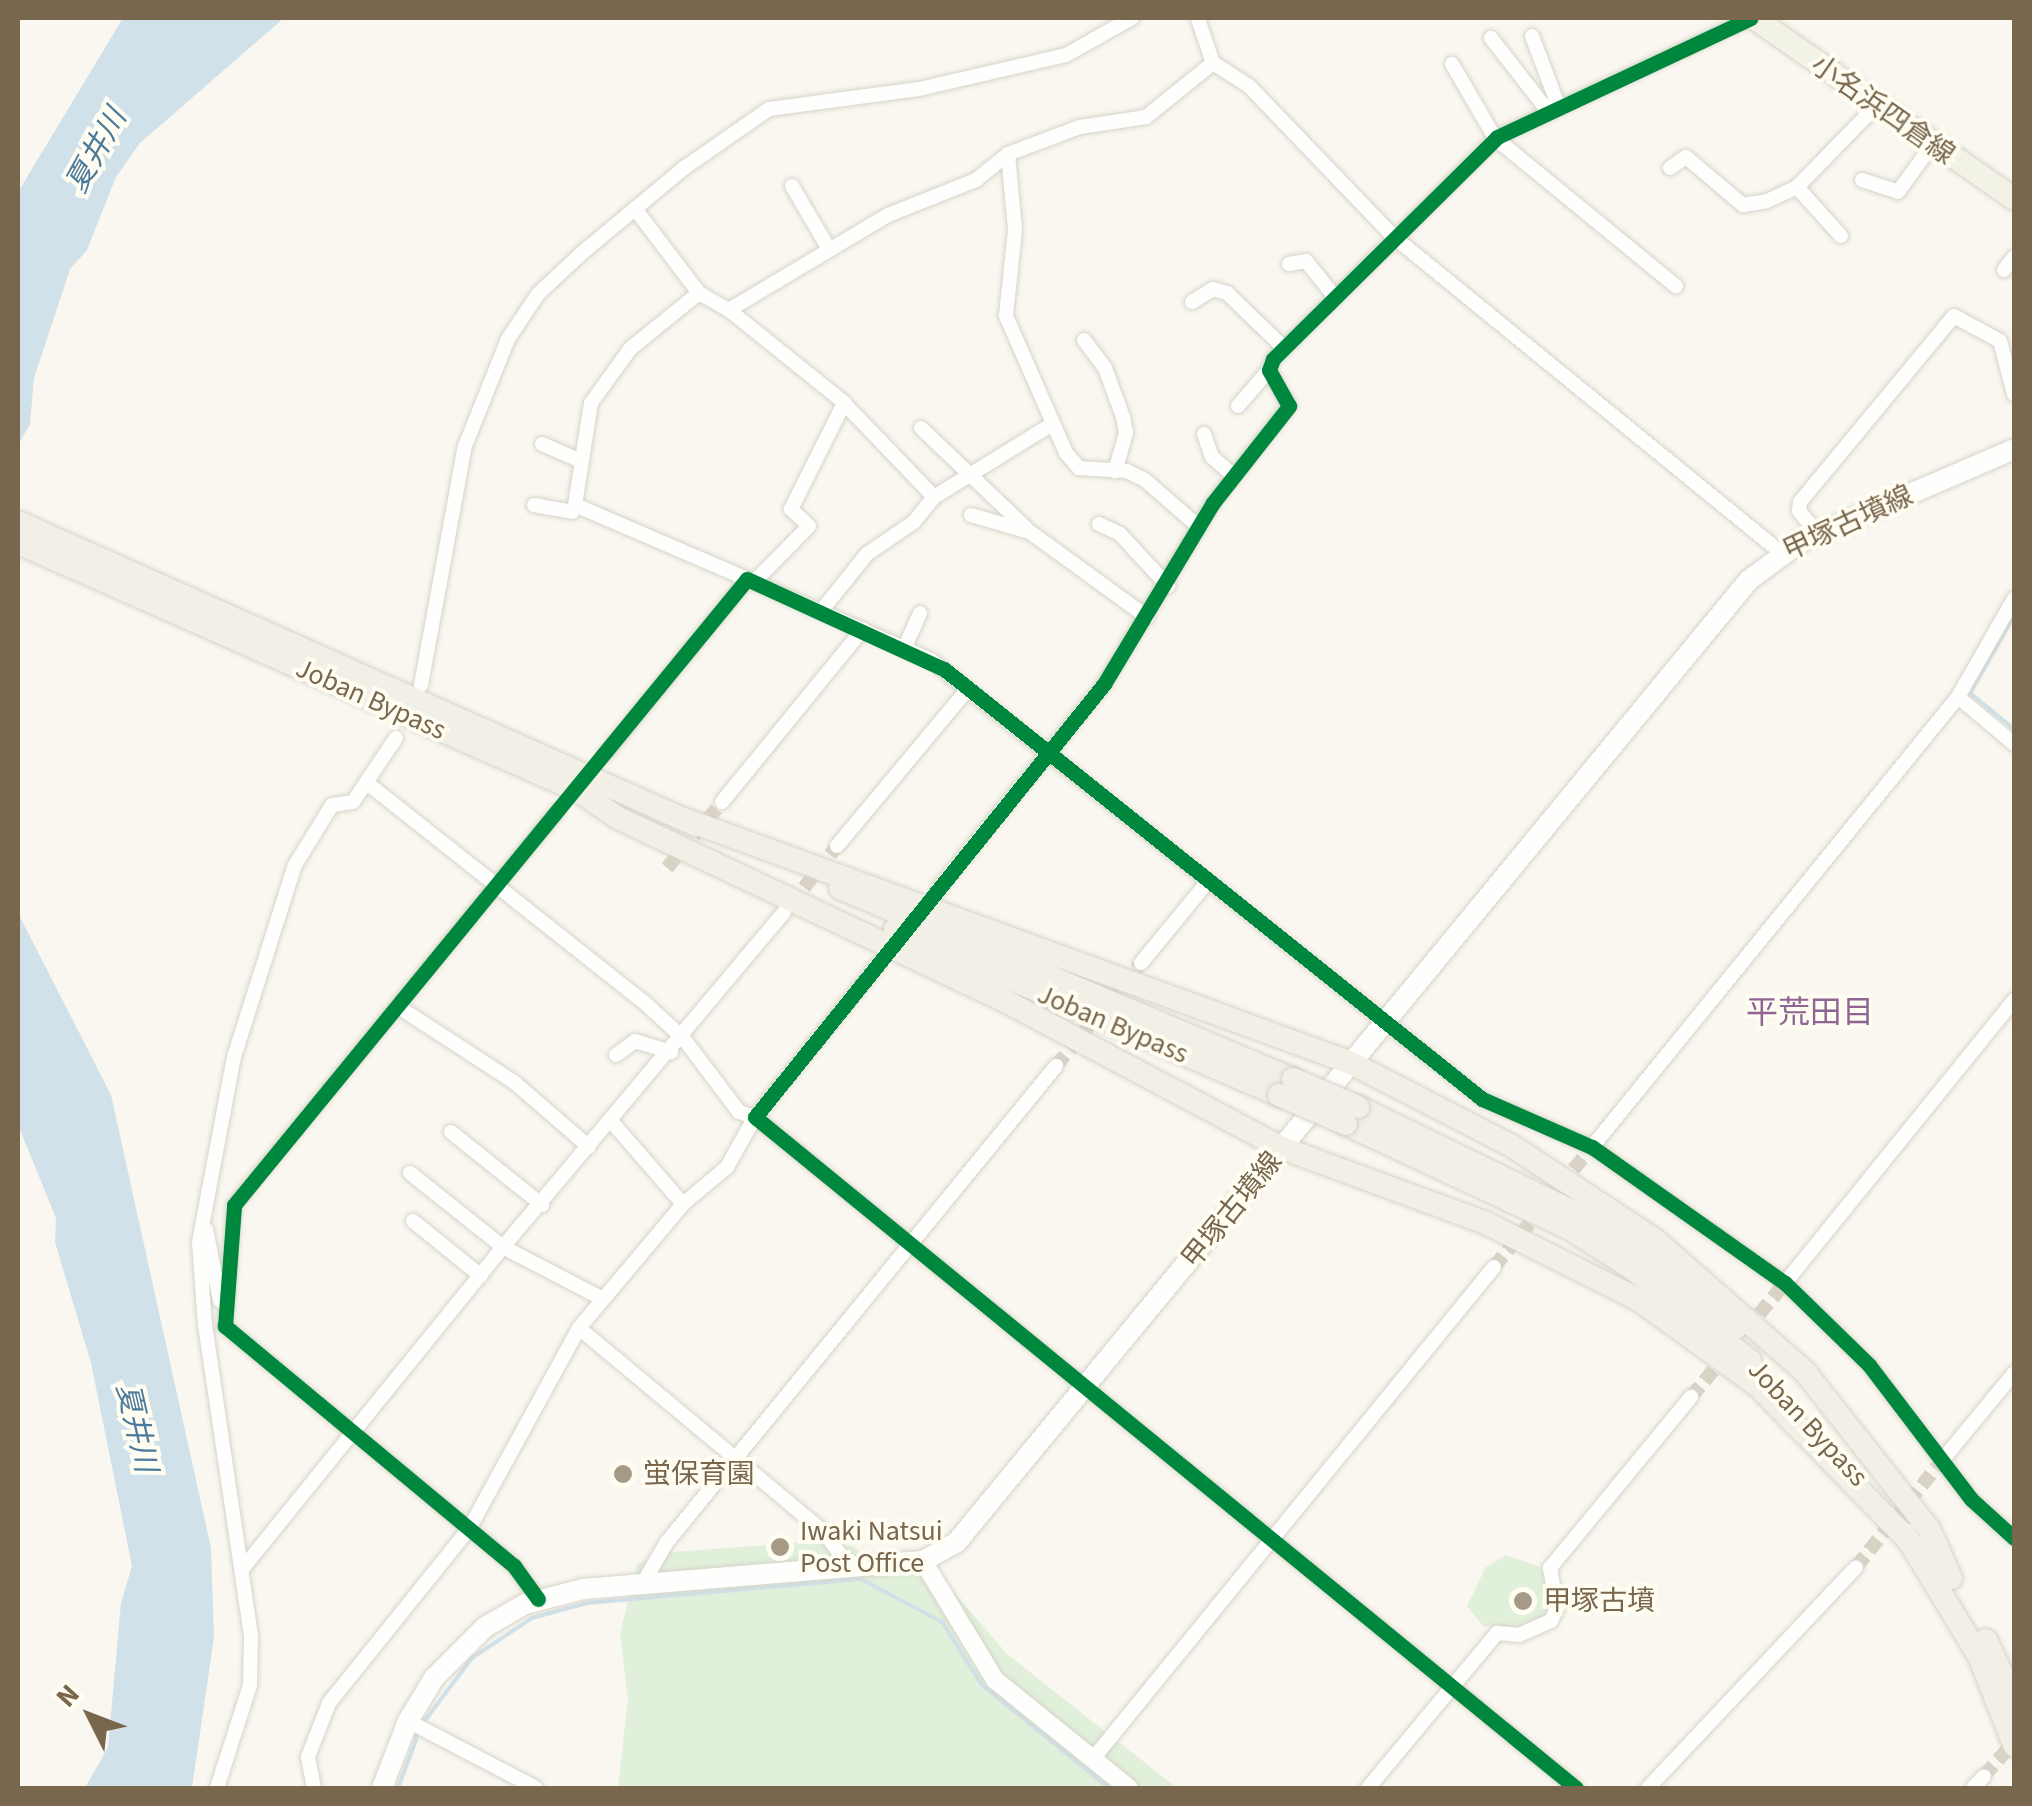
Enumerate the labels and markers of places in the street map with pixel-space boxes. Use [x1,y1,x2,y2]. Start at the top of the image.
place label: 蛍保育園 [643,1457,755,1491]
marker: 蛍保育園 [612,1463,634,1485]
place label: Iwaki Natsui Post Office [800,1514,943,1580]
marker: Iwaki Natsui Post Office [769,1536,791,1558]
place label: 甲塚古墳 [1543,1584,1655,1618]
marker: 甲塚古墳 [1512,1590,1534,1612]

